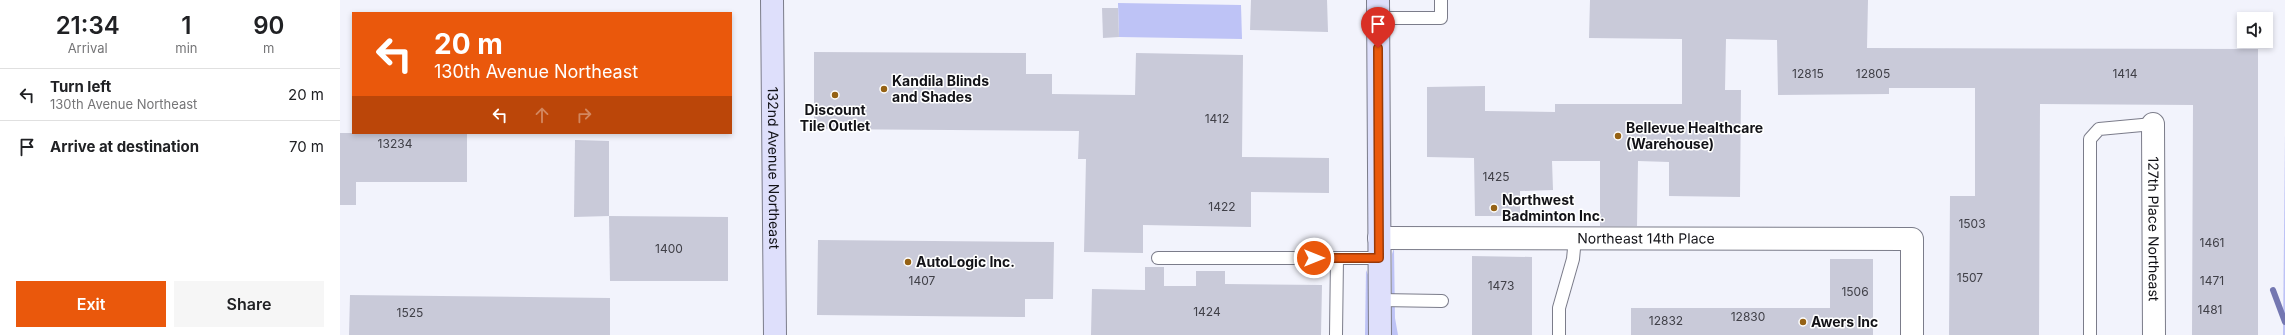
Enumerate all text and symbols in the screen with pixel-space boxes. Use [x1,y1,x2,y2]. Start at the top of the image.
pin [1361,7.0,1395,48]
text: 21:34 [56,11,120,40]
text: 1 [181,11,191,40]
text: 90 [253,11,284,40]
map controls [2237,12,2273,48]
button: sound [2237,12,2273,48]
icon: arrive [1367,13,1389,35]
text: 20 m [434,27,503,61]
icon: left [368,28,420,80]
text: Arrival [68,40,108,56]
text: min [175,40,198,56]
text: m [263,40,274,56]
text: 130th Avenue Northeast [434,61,638,82]
house number: 12815 [1792,66,1824,81]
house number: 12805 [1856,66,1890,81]
house number: 1414 [2112,66,2138,81]
place label: Kandila Blinds and Shades [892,72,989,105]
text: Turn left [50,77,111,96]
icon: left [16,84,38,106]
marker: Kandila Blinds and Shades [879,84,889,94]
text: 20 m [288,85,324,104]
street label: 132nd Avenue Northeast [765,87,783,250]
marker: Discount Tile Outlet [830,90,840,100]
text: 130th Avenue Northeast [50,96,197,112]
place label: Discount Tile Outlet [800,101,870,134]
icon: left [489,104,511,126]
icon: ahead [531,104,553,126]
icon: right [573,104,595,126]
house number: 1412 [1205,111,1229,126]
place label: Bellevue Healthcare (Warehouse) [1626,119,1763,152]
marker: Bellevue Healthcare (Warehouse) [1613,131,1623,141]
icon: arrive [16,136,38,158]
house number: 13234 [378,136,413,151]
text: Arrive at destination [50,137,199,156]
text: 70 m [289,137,324,156]
street label: 127th Place Northeast [2145,157,2163,302]
house number: 1425 [1482,169,1510,184]
place label: Northwest Badminton Inc. [1502,191,1605,224]
house number: 1422 [1208,199,1236,214]
marker: Northwest Badminton Inc. [1489,203,1499,213]
house number: 1503 [1958,216,1986,231]
street label: Northeast 14th Place [1577,229,1715,247]
house number: 1461 [2200,235,2224,250]
position arrow [1293,237,1335,279]
house number: 1400 [655,241,683,256]
place label: AutoLogic Inc. [916,253,1015,270]
marker: AutoLogic Inc. [903,257,913,267]
house number: 1507 [1957,270,1983,285]
house number: 1407 [909,273,936,288]
house number: 1471 [2200,273,2224,288]
house number: 1473 [1488,278,1514,293]
button: Exit [16,281,166,327]
button: Share [174,281,324,327]
house number: 1506 [1841,284,1869,299]
house number: 1481 [2198,302,2222,317]
house number: 1424 [1193,304,1221,319]
house number: 1525 [397,305,423,320]
house number: 12830 [1731,309,1765,324]
house number: 12832 [1649,313,1683,328]
place label: Awers Inc [1811,313,1878,330]
marker: Awers Inc [1798,317,1808,327]

